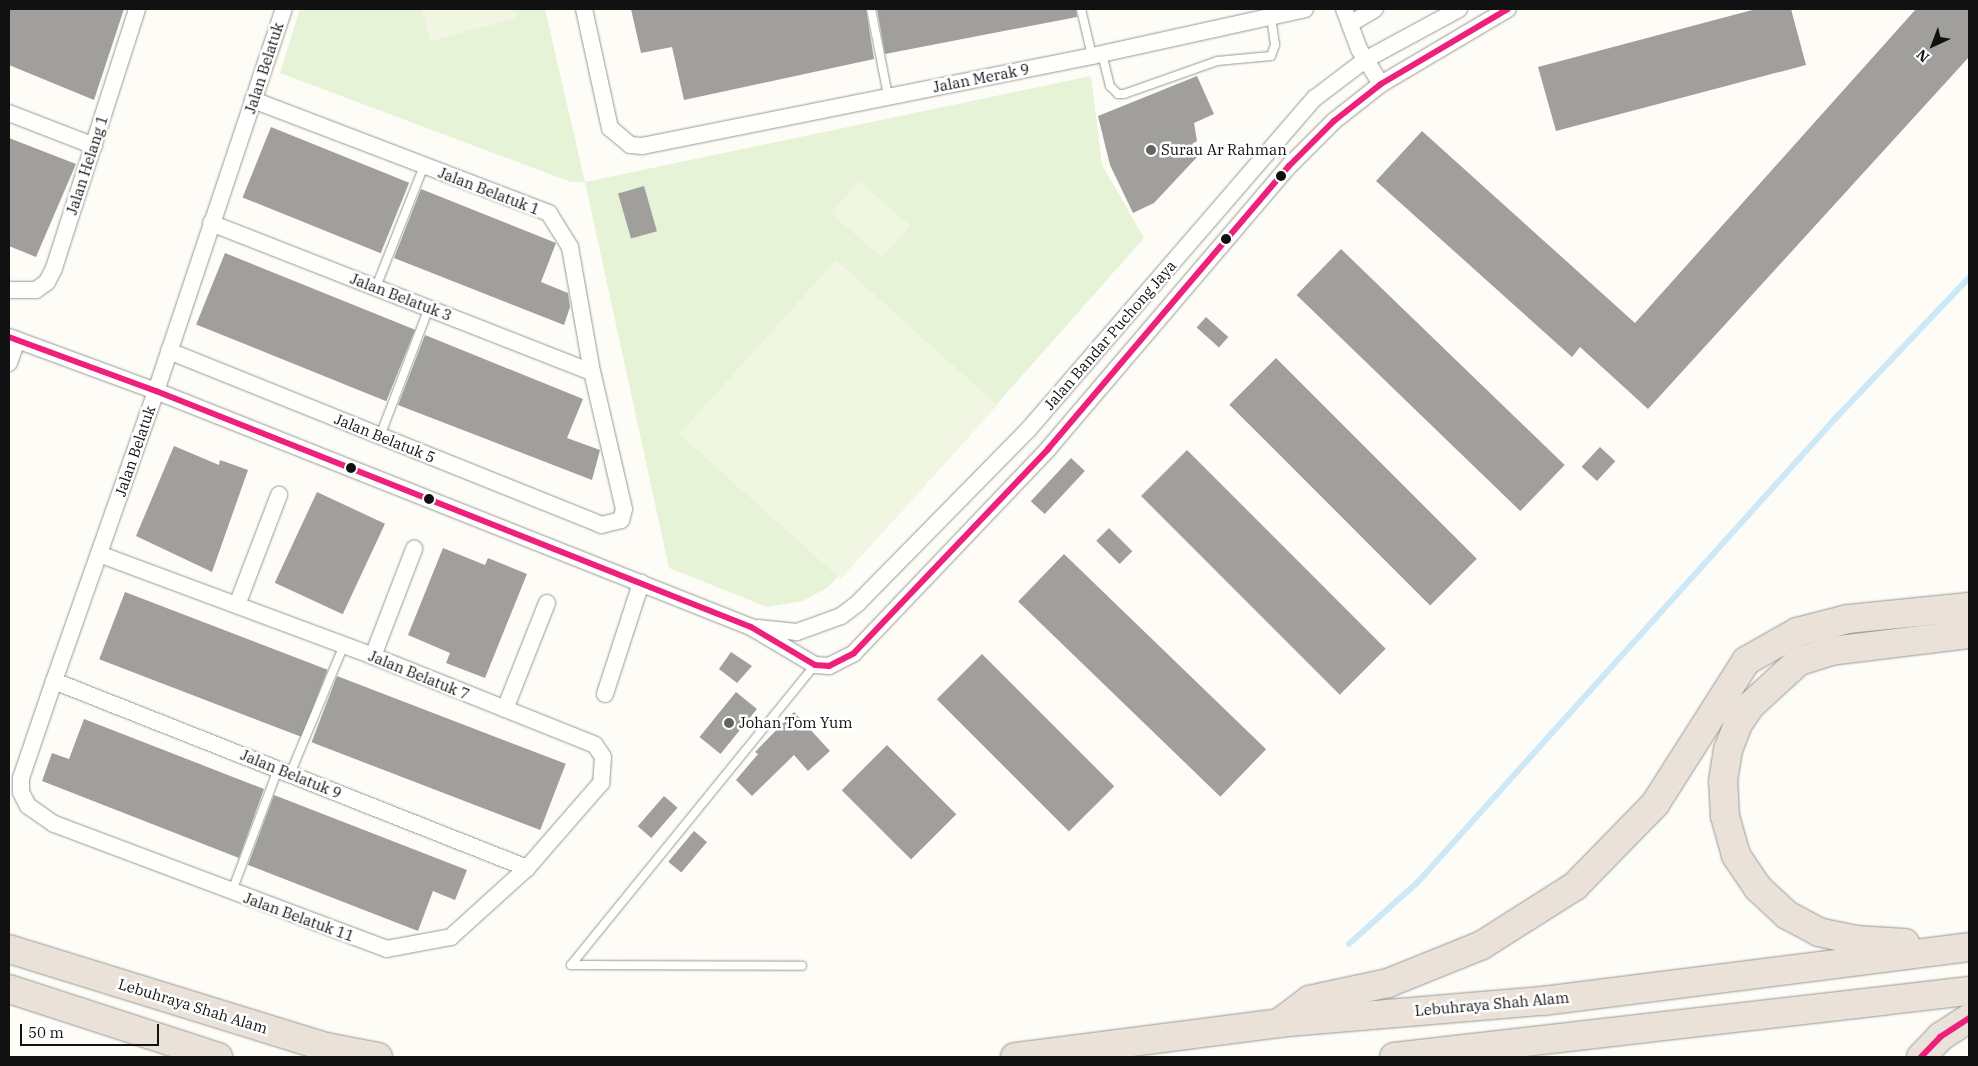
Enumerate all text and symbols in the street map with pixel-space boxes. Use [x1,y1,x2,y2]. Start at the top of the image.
street label: Jalan Belatuk [241,20,287,116]
north arrow [1908,20,1958,70]
text: N [1913,46,1933,66]
street label: Jalan Merak 9 [931,60,1031,96]
street label: Jalan Helang 1 [62,113,112,217]
place label: Surau Ar Rahman [1161,141,1287,159]
marker: Surau Ar Rahman [1145,144,1157,156]
street label: Jalan Belatuk 1 [436,163,542,219]
unlabelled marker [1276,171,1286,181]
unlabelled marker [1221,234,1231,244]
street label: Jalan Bandar Puchong Jaya [1040,257,1180,413]
street label: Jalan Belatuk 3 [348,269,454,325]
street label: Jalan Belatuk [111,403,159,499]
street label: Jalan Belatuk 5 [332,410,438,466]
unlabelled marker [346,463,356,473]
unlabelled marker [424,494,434,504]
street label: Jalan Belatuk 7 [366,647,472,703]
place label: Johan Tom Yum [739,714,853,732]
marker: Johan Tom Yum [723,717,735,729]
street label: Jalan Belatuk 9 [238,746,344,802]
street label: Jalan Belatuk 11 [241,889,357,945]
street label: Lebuhraya Shah Alam [116,975,270,1037]
street label: Lebuhraya Shah Alam [1414,988,1570,1020]
scale bar [22,1014,161,1046]
text: 50 m [28,1023,64,1042]

